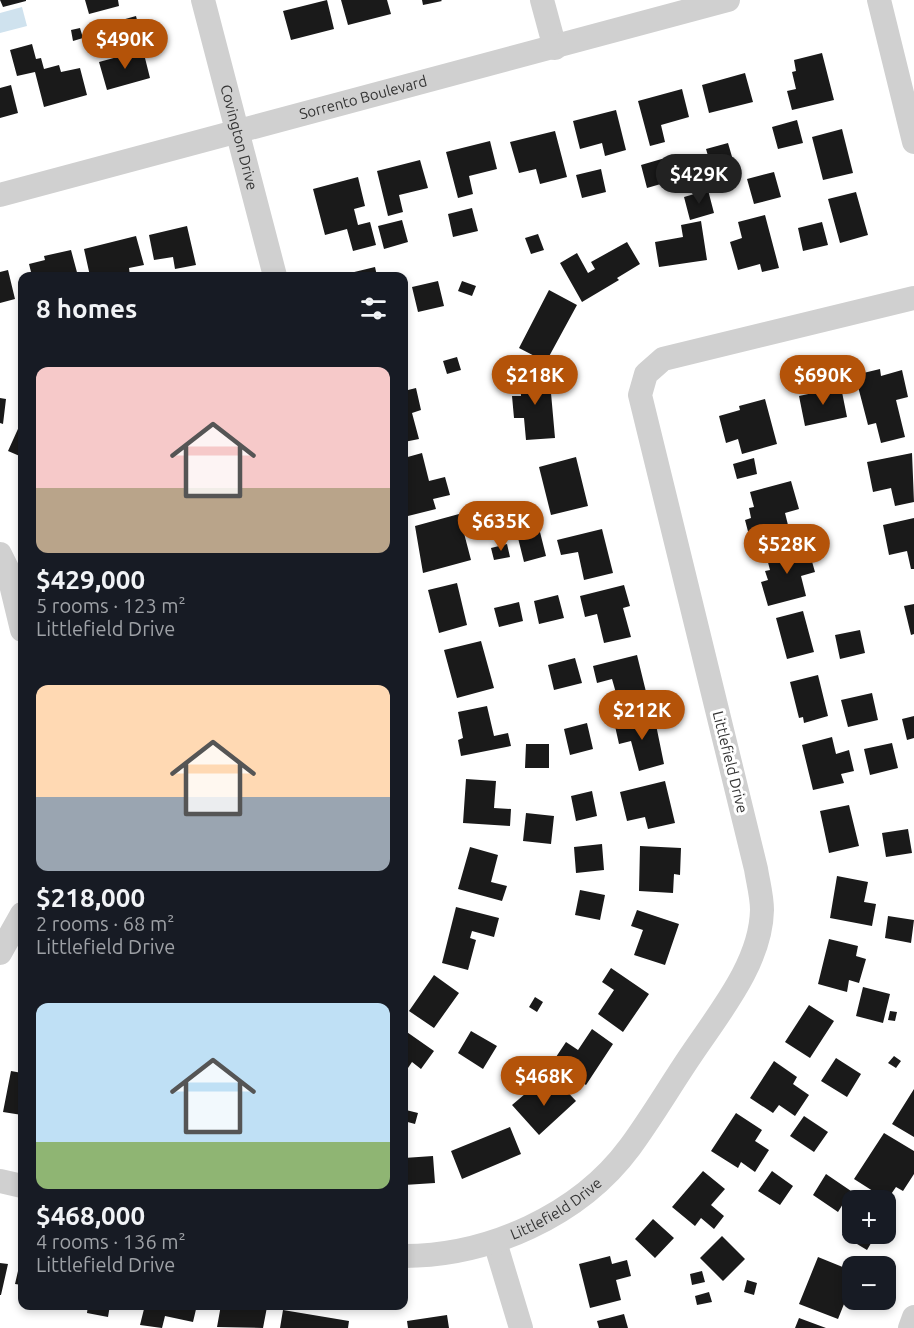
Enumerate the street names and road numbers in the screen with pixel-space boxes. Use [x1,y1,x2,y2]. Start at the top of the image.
street label: Sorrento Boulevard [297,72,429,122]
street label: Covington Drive [217,83,261,192]
street label: Littlefield Drive [710,709,751,815]
street label: Littlefield Drive [508,1174,605,1243]

